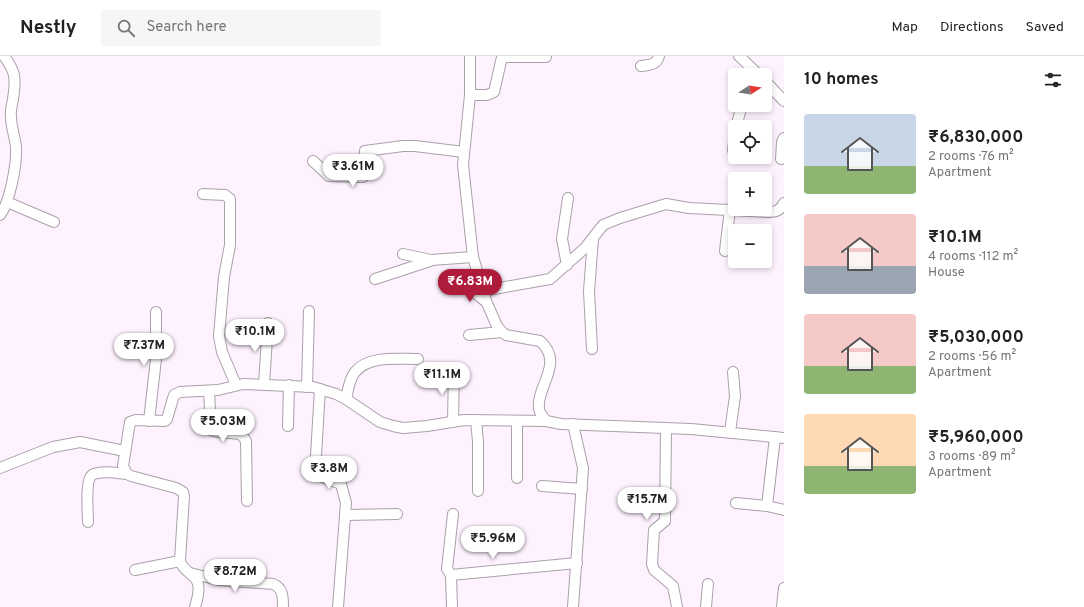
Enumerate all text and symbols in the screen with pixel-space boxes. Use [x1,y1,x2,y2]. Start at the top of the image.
search box [101,10,381,46]
text: Nestly [20,16,77,40]
icon: search [115,17,137,39]
text: Search here [147,18,227,37]
text: Map [892,19,918,36]
text: Directions [940,19,1004,36]
text: Saved [1026,19,1064,36]
north arrow [728,68,772,112]
map controls [728,68,772,268]
text: 10 homes [804,69,879,91]
icon: filters [1042,69,1064,91]
button: locate [728,120,772,164]
text: ₹6,830,000 [928,127,1024,149]
icon: home [836,130,884,178]
text: 2 rooms · 76 m² [928,149,1014,165]
pin: ₹3.61M [320,154,386,188]
text: ₹3.61M [332,159,374,175]
text: Apartment [928,165,991,181]
button: + [728,172,772,216]
button: − [728,224,772,268]
text: ₹10.1M [928,227,982,249]
icon: home [836,230,884,278]
text: 4 rooms · 112 m² [928,249,1018,265]
text: House [928,265,965,281]
pin: ₹6.83M [437,269,503,303]
text: ₹6.83M [447,274,493,290]
pin: ₹10.1M [222,319,288,353]
text: ₹10.1M [234,324,276,340]
text: ₹5,030,000 [928,327,1024,349]
icon: home [836,330,884,378]
pin: ₹7.37M [111,333,177,367]
text: ₹7.37M [123,338,165,354]
text: 2 rooms · 56 m² [928,349,1016,365]
pin: ₹11.1M [409,362,475,396]
text: Apartment [928,365,991,381]
text: ₹11.1M [423,367,461,383]
pin: ₹5.03M [190,409,256,443]
text: ₹5.03M [200,414,246,430]
text: ₹5,960,000 [928,427,1024,449]
icon: home [836,430,884,478]
text: 3 rooms · 89 m² [928,449,1016,465]
pin: ₹3.8M [301,456,357,490]
text: ₹3.8M [310,461,348,477]
text: Apartment [928,465,991,481]
pin: ₹15.7M [614,487,680,521]
text: ₹15.7M [626,492,668,508]
pin: ₹5.96M [460,526,526,560]
text: ₹5.96M [470,531,516,547]
pin: ₹8.72M [202,559,268,593]
text: ₹8.72M [213,564,257,580]

